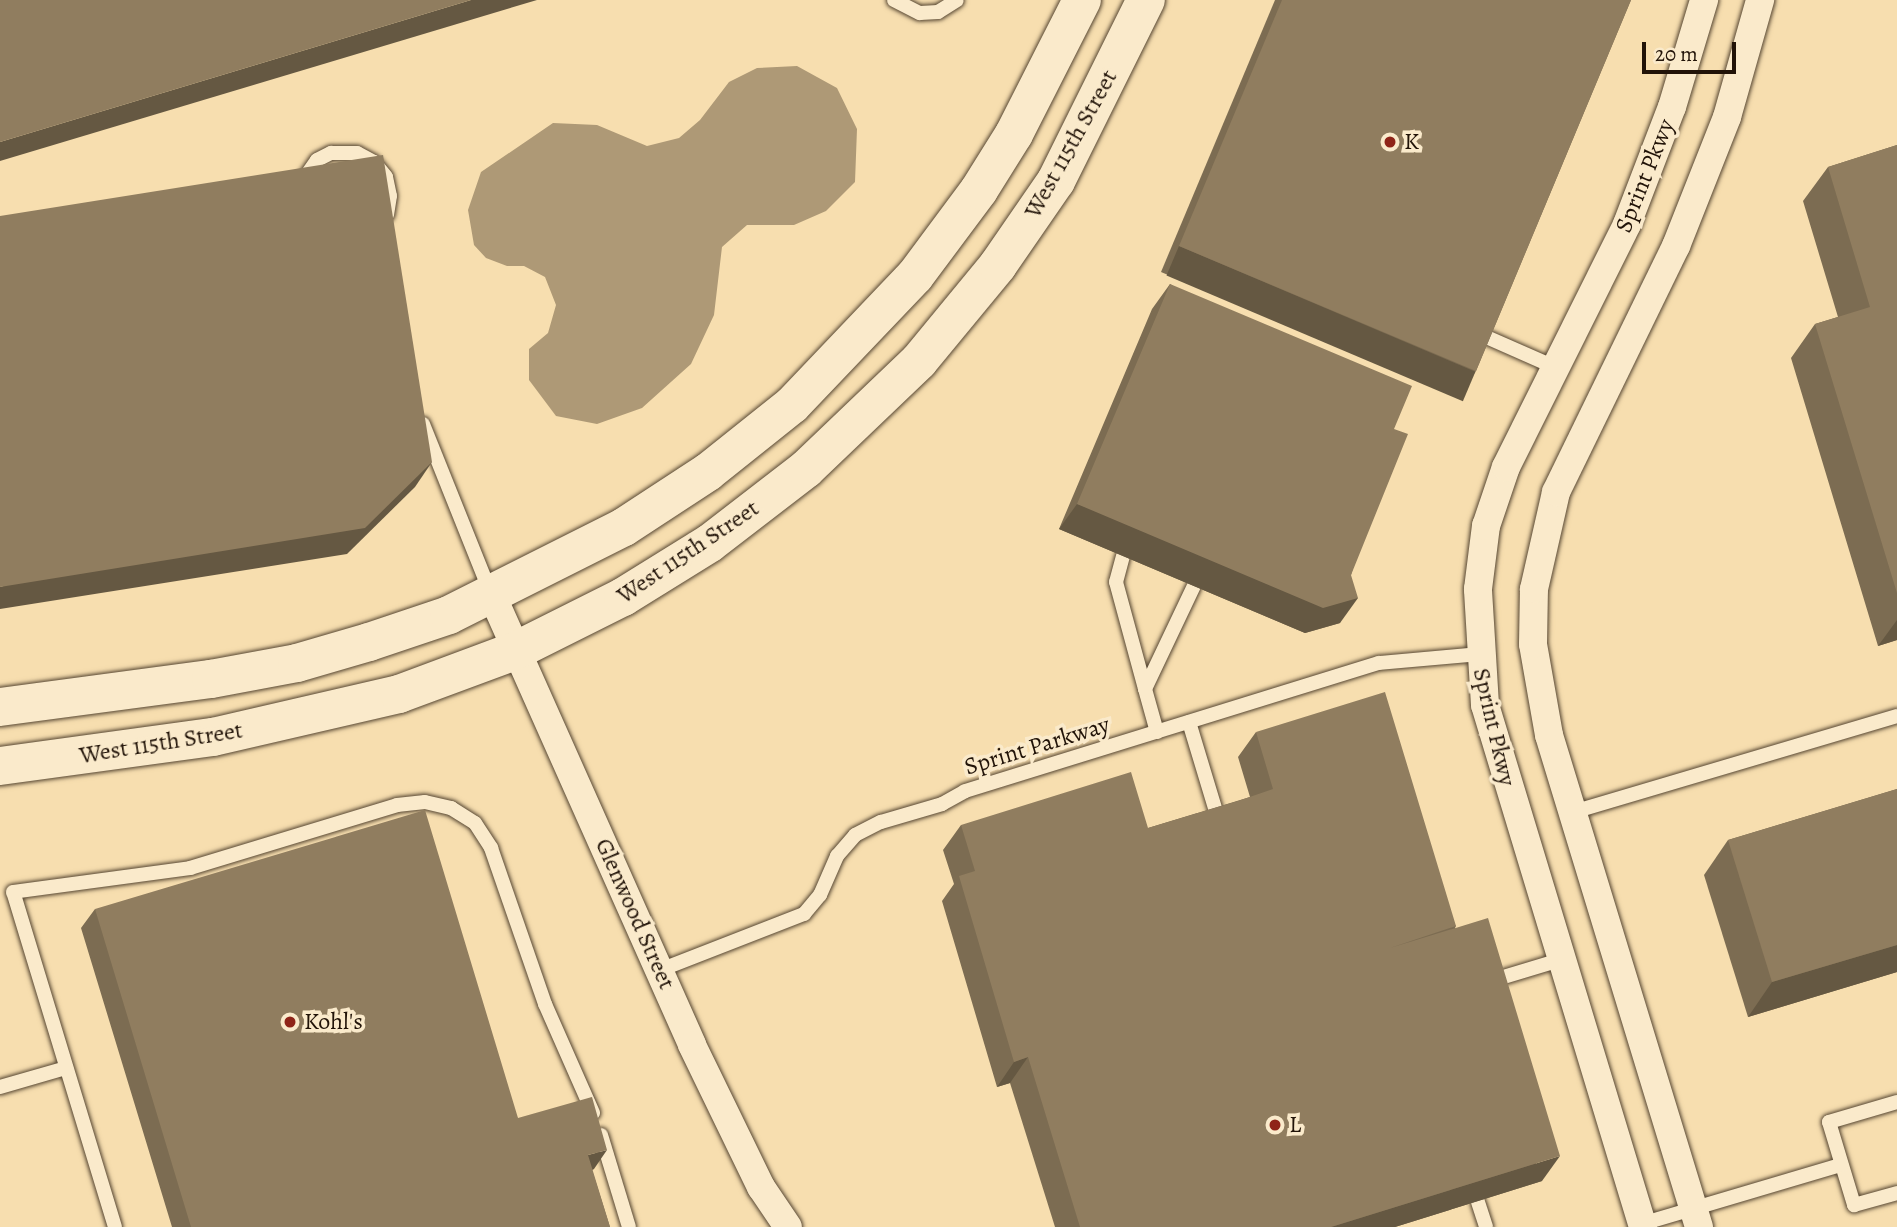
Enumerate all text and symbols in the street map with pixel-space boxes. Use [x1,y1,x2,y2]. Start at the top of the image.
scale bar [1645,28,1740,72]
text: 20 m [1655,40,1698,68]
street label: West 115th Street [1018,65,1124,223]
street label: Sprint Pkwy [1609,115,1681,237]
place label: K [1404,128,1419,156]
marker: K [1382,134,1398,150]
street label: West 115th Street [612,494,764,610]
street label: Sprint Pkwy [1466,665,1522,789]
street label: Sprint Parkway [961,710,1113,782]
street label: West 115th Street [77,716,245,770]
street label: Glenwood Street [589,834,681,994]
place label: Kohl's [304,1008,363,1036]
marker: Kohl's [282,1014,298,1030]
place label: L [1289,1111,1301,1139]
marker: L [1267,1117,1283,1133]

